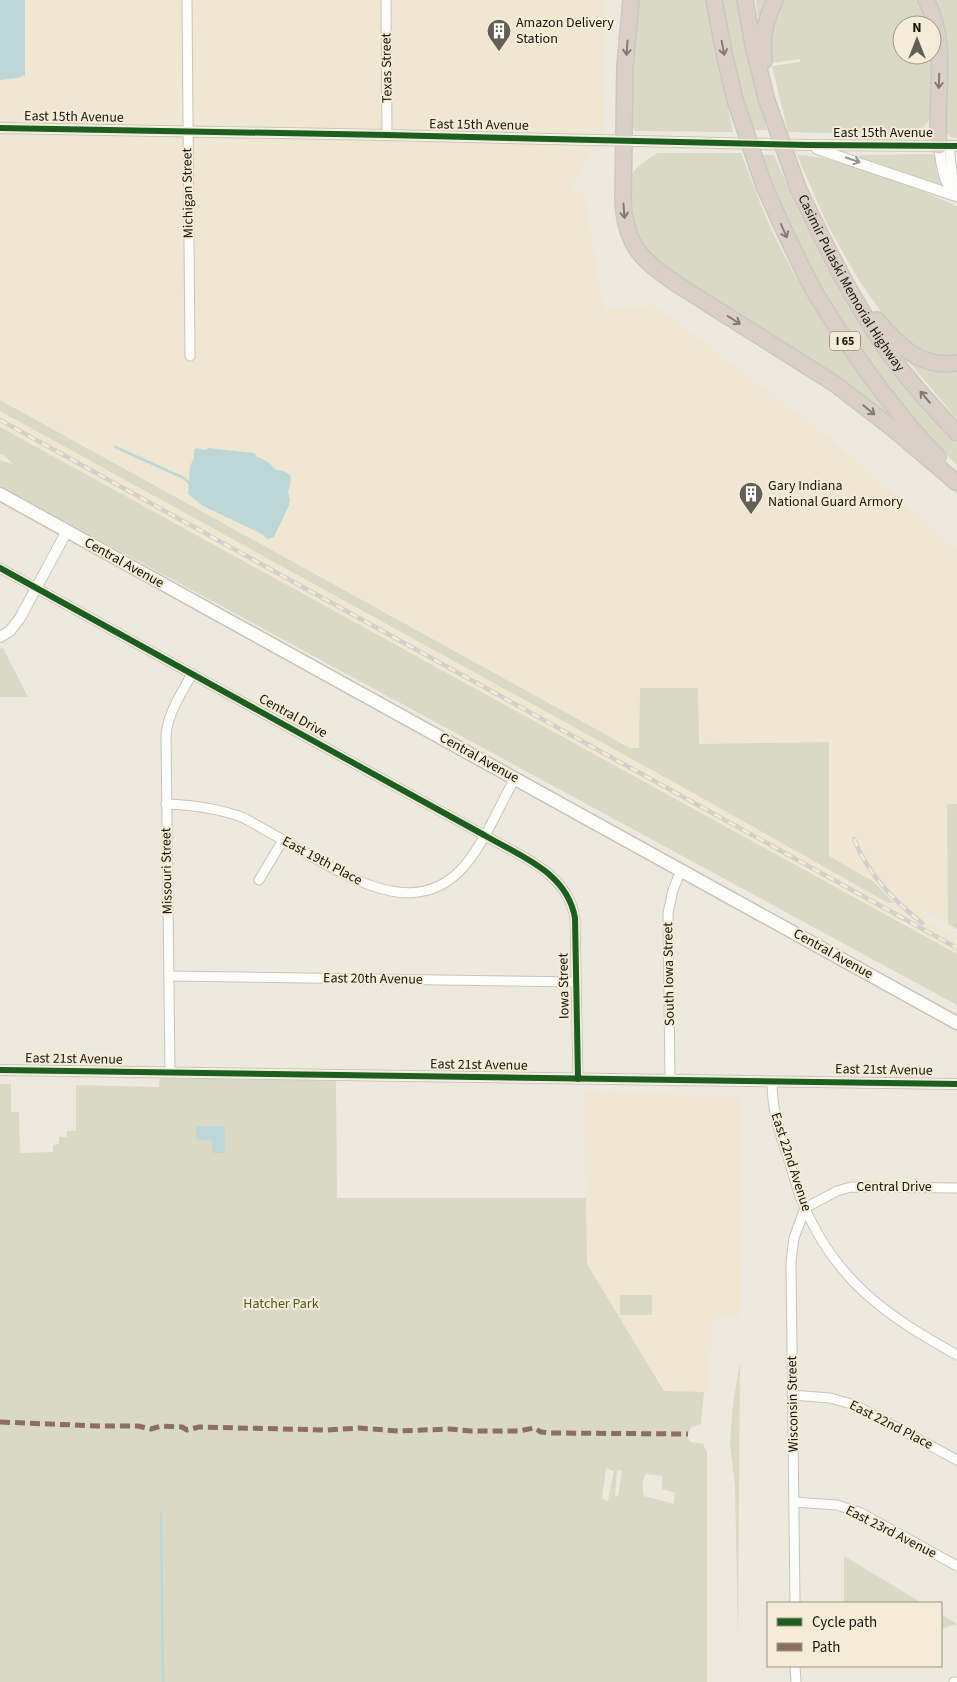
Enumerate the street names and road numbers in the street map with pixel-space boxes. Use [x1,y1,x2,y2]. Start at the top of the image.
street label: Texas Street [376,32,398,103]
street label: East 15th Avenue [24,106,124,128]
street label: East 15th Avenue [429,114,529,136]
street label: East 15th Avenue [833,123,933,143]
street label: Michigan Street [177,147,199,238]
street label: Casimir Pulaski Memorial Highway [793,191,910,376]
road number: I 65 [830,332,860,351]
street label: Central Avenue [80,533,168,593]
street label: Central Drive [255,689,331,743]
street label: Central Avenue [435,728,523,788]
street label: Missouri Street [156,827,178,915]
street label: East 19th Place [278,831,366,891]
street label: South Iowa Street [658,922,680,1026]
street label: Central Avenue [789,924,877,984]
street label: Iowa Street [553,953,575,1019]
street label: East 20th Avenue [323,968,423,990]
street label: East 21st Avenue [25,1048,123,1070]
street label: East 21st Avenue [430,1054,528,1076]
street label: East 21st Avenue [835,1059,933,1081]
street label: East 22nd Avenue [766,1110,816,1214]
street label: Central Drive [856,1177,932,1197]
street label: Wisconsin Street [782,1355,804,1452]
street label: East 22nd Place [846,1395,936,1455]
street label: East 23rd Avenue [842,1500,940,1564]

